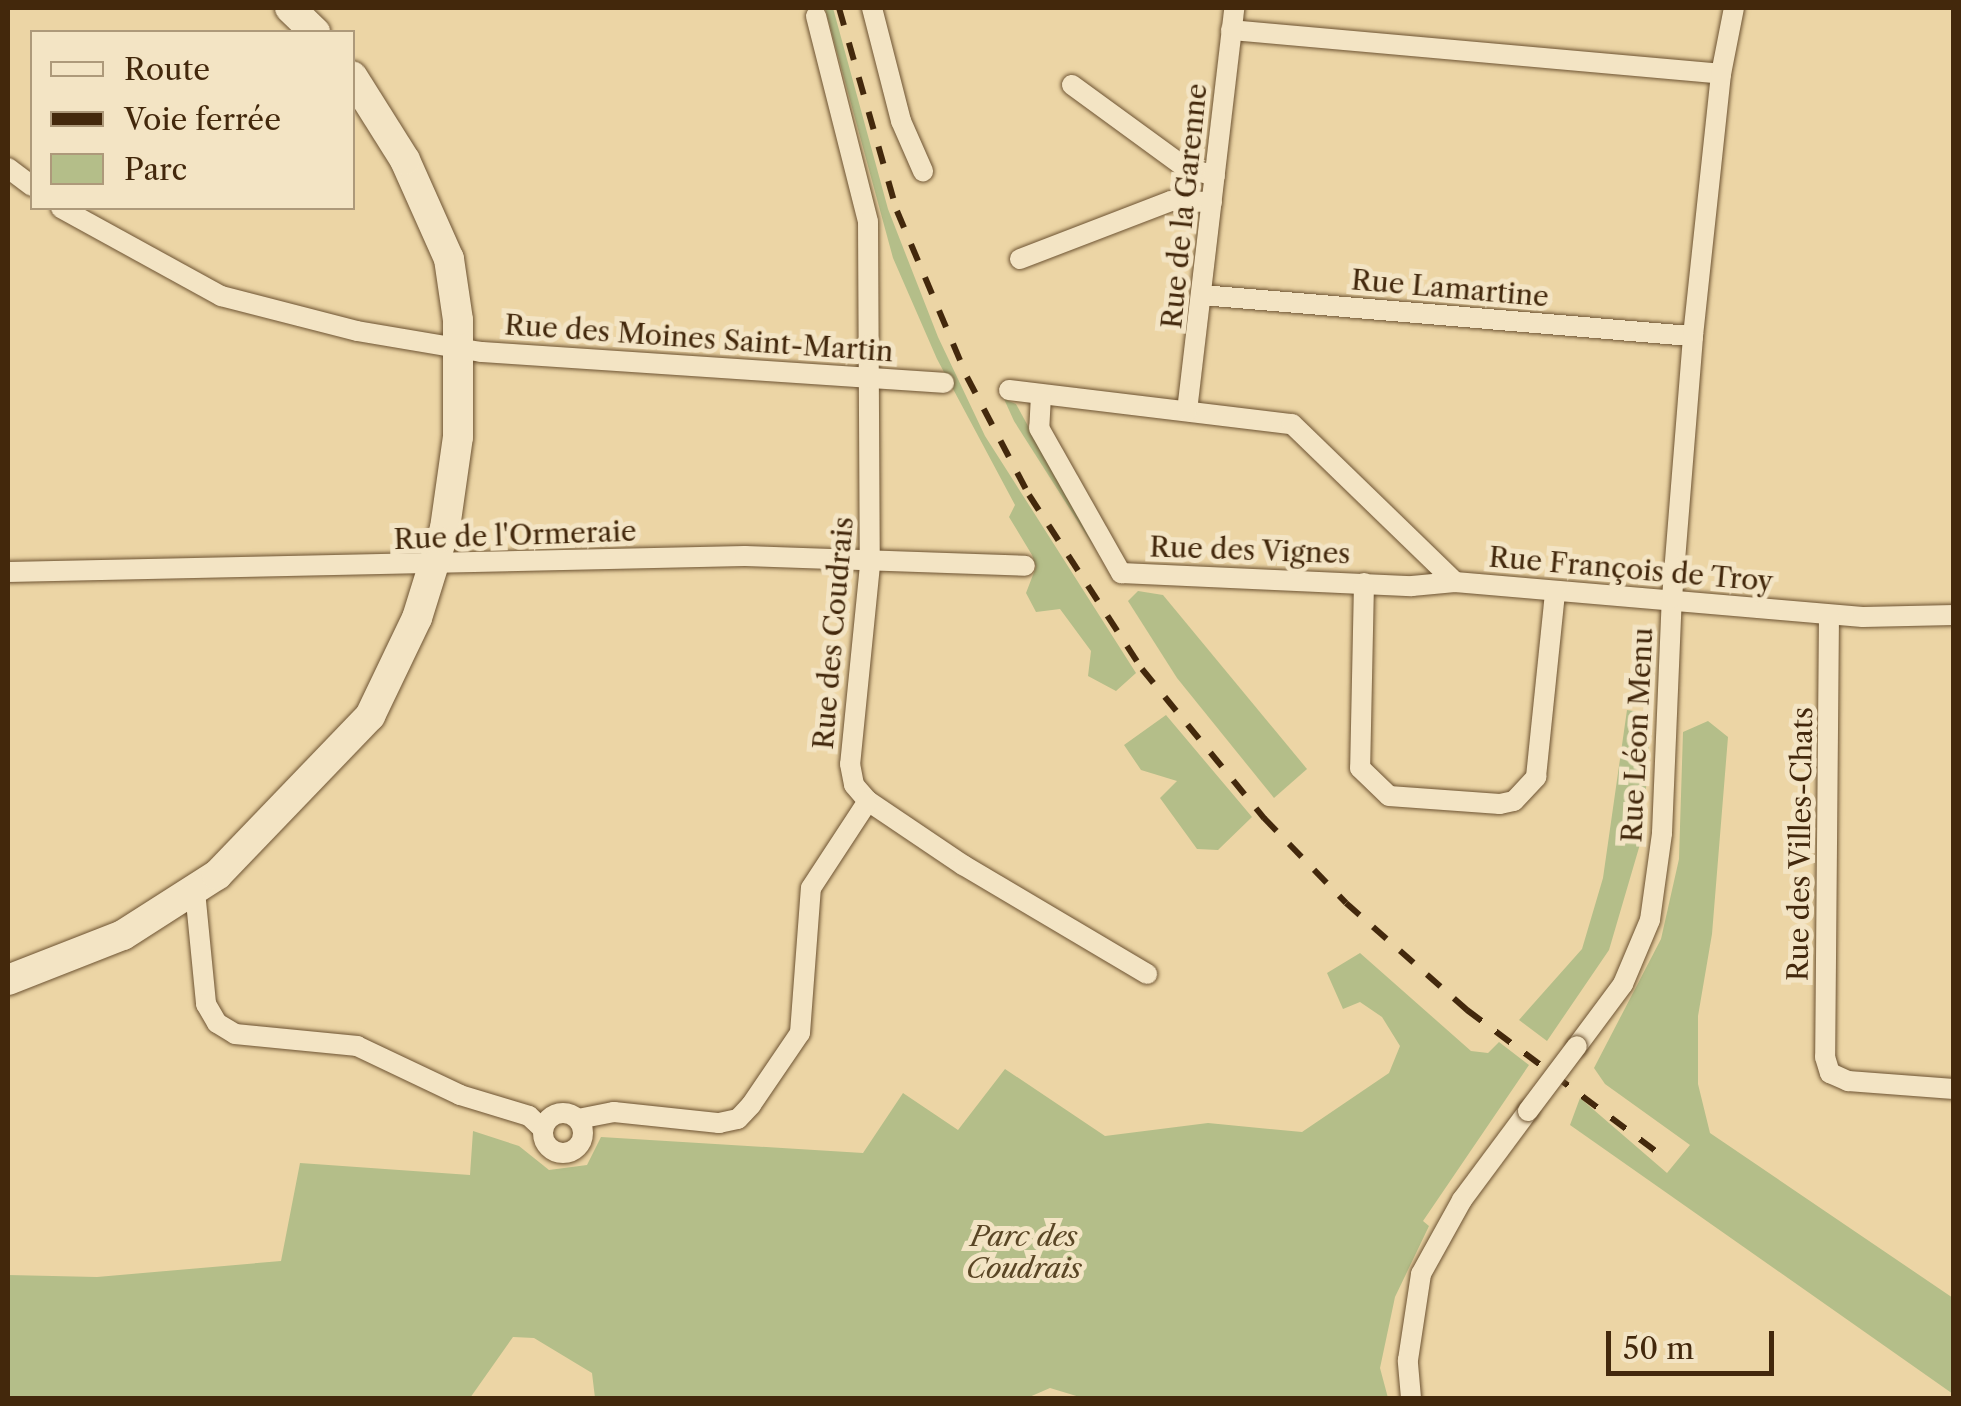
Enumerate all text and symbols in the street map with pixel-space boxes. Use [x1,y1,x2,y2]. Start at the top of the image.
legend [30,30,355,210]
text: Route [124,51,210,88]
street label: Rue de la Garenne [1154,82,1214,330]
text: Voie ferrée [124,101,281,138]
text: Parc [124,151,187,188]
street label: Rue Lamartine [1350,263,1550,313]
street label: Rue des Moines Saint-Martin [503,308,895,368]
street label: Rue de l'Ormeraie [393,514,637,556]
street label: Rue des Coudrais [806,515,860,751]
street label: Rue des Vignes [1148,530,1352,570]
street label: Rue François de Troy [1487,540,1775,598]
street label: Rue Léon Menu [1615,627,1659,843]
street label: Rue des Villes-Chats [1781,706,1819,982]
park label: Parc des Coudrais [966,1219,1082,1285]
scale bar [1611,1311,1778,1373]
text: 50 m [1623,1330,1694,1367]

